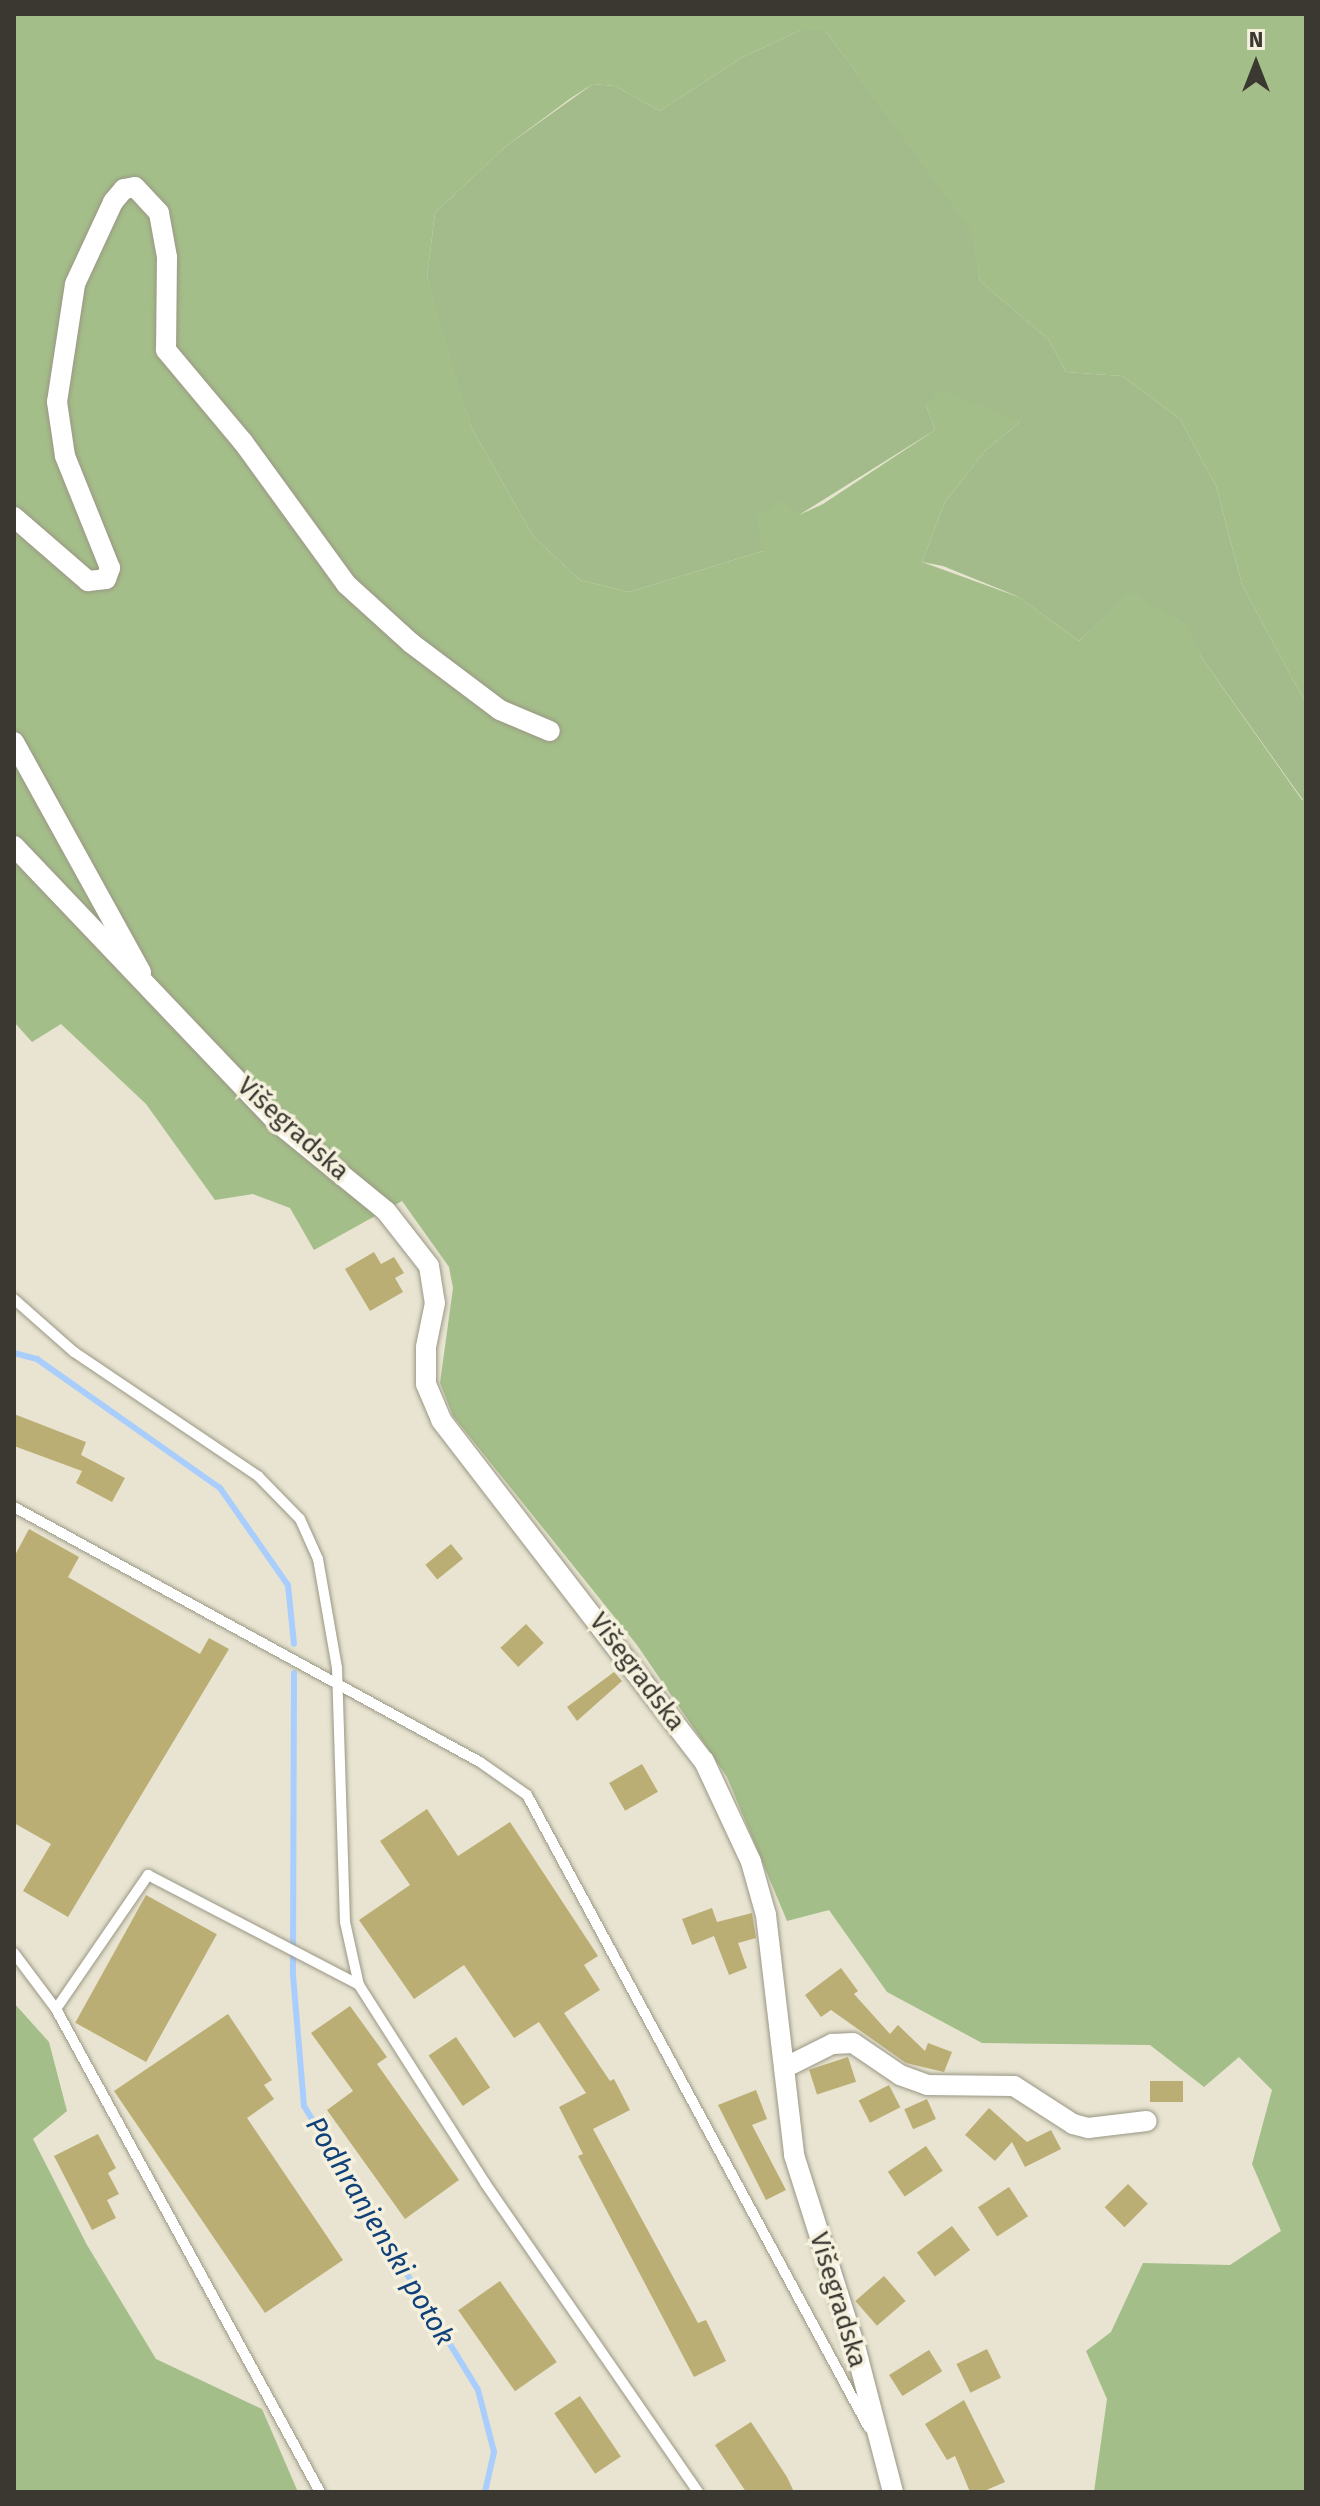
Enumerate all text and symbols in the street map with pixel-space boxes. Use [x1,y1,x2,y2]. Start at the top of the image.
north arrow [1216,24,1296,104]
text: N [1249,26,1263,53]
street label: Višegradska [231,1071,355,1187]
street label: Višegradska [583,1607,691,1737]
water label: Podhranjenski potok [298,2110,462,2352]
street label: Višegradska [803,2229,873,2371]

